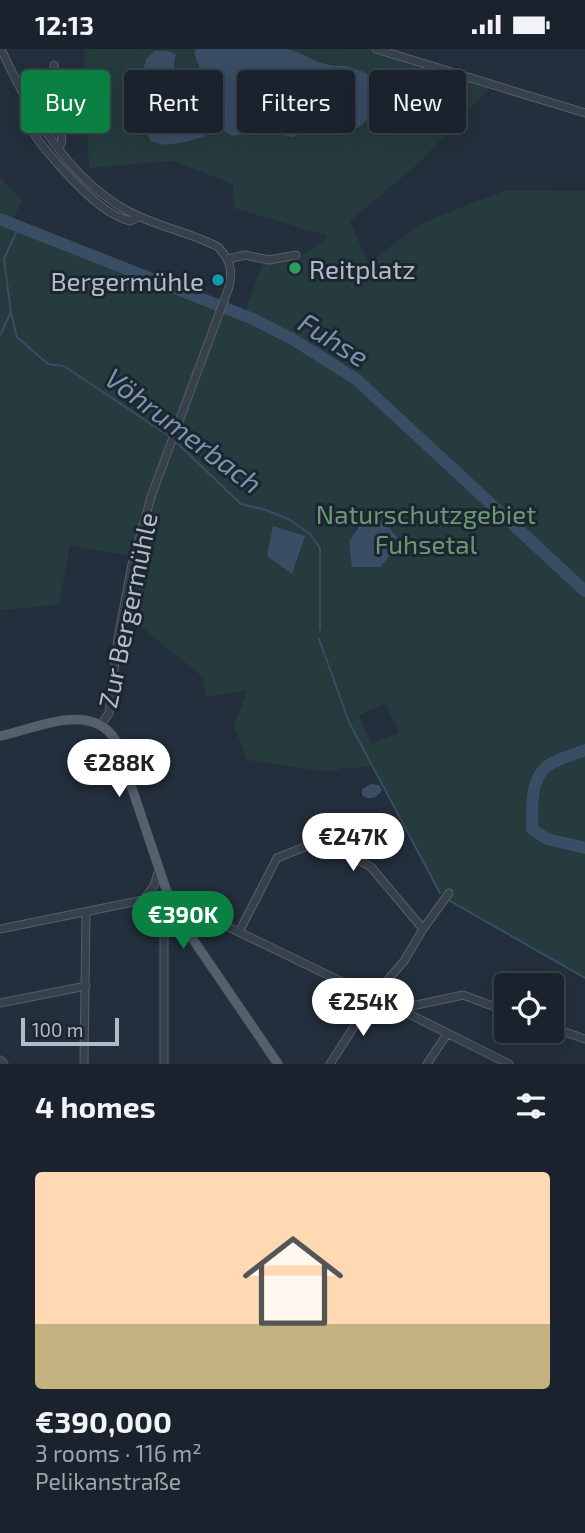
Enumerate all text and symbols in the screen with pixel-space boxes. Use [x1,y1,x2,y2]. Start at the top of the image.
text: 12:13 [35,9,94,40]
chip: Buy [21,70,110,133]
chip: Rent [124,70,223,133]
chip: Filters [237,70,355,133]
chip: New [369,70,466,133]
place label: Reitplatz [309,253,416,284]
marker: Reitplatz [287,260,303,276]
place label: Bergermühle [50,265,204,296]
marker: Bergermühle [210,272,226,288]
water label: Fuhse [293,304,375,374]
water label: Vöhrumerbach [99,360,269,500]
park label: Naturschutzgebiet Fuhsetal [316,498,536,559]
street label: Zur Bergermühle [91,510,163,710]
pin: €288K [70,739,168,799]
text: €288K [83,748,155,776]
pin: €247K [304,813,402,873]
text: €247K [318,822,388,850]
pin: €390K [134,891,232,951]
text: €390K [148,900,218,928]
map controls [494,973,564,1043]
button: locate [494,973,564,1043]
pin: €254K [314,979,412,1038]
text: €254K [328,987,398,1015]
scale bar [21,1015,119,1047]
text: 100 m [32,1018,83,1041]
icon: filters [512,1087,550,1125]
text: 4 homes [35,1088,156,1124]
icon: home [230,1218,356,1344]
text: €390,000 [35,1403,172,1439]
text: 3 rooms · 116 m² [35,1439,202,1467]
text: Pelikanstraße [35,1467,181,1495]

